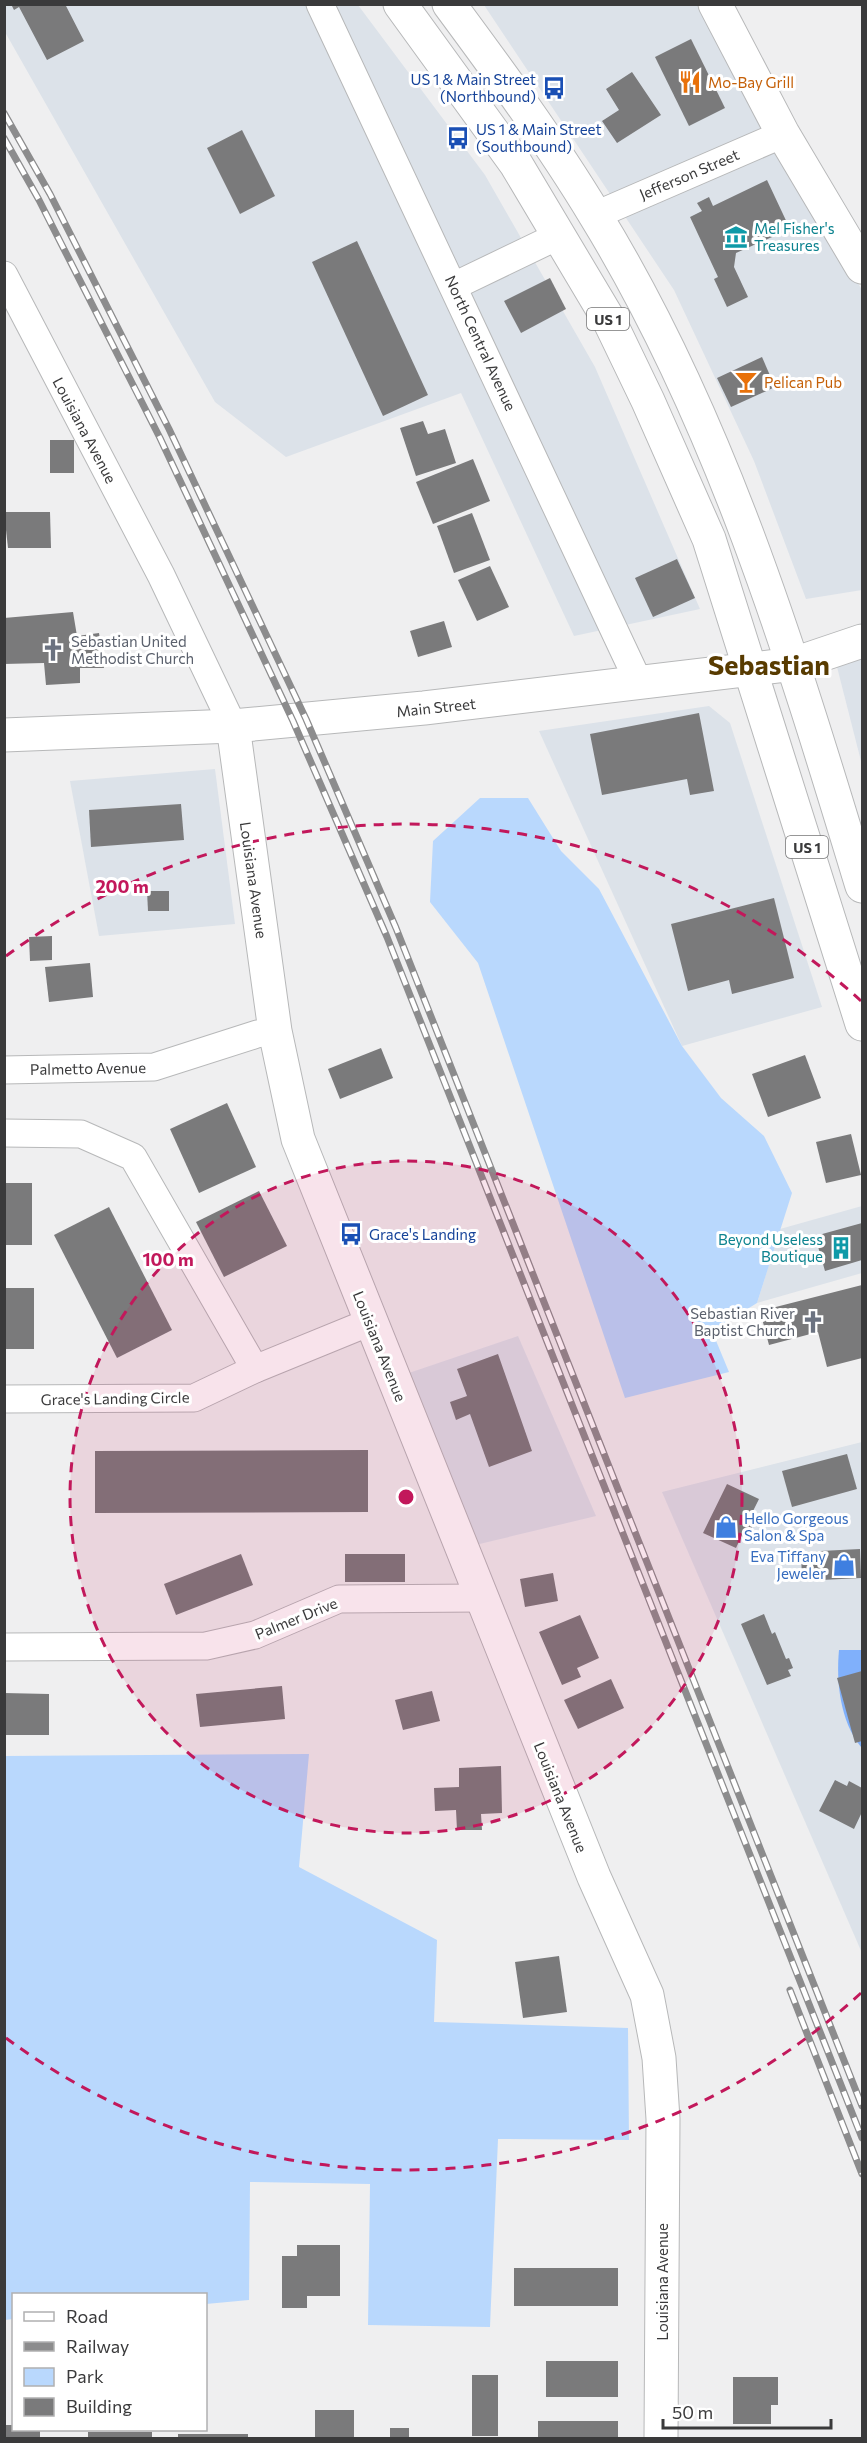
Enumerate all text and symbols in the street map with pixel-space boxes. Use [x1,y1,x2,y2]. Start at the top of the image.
restaurant icon: Mo-Bay Grill [677,69,703,95]
place label: US 1 & Main Street (Northbound) [410,70,536,105]
place label: Mo-Bay Grill [708,73,794,91]
bus stop icon: US 1 & Main Street (Northbound) [541,75,567,101]
place label: US 1 & Main Street (Southbound) [476,120,602,155]
bus stop icon: US 1 & Main Street (Southbound) [445,125,471,151]
street label: Jefferson Street [636,145,742,203]
place label: Mel Fisher's Treasures [754,219,835,254]
museum icon: Mel Fisher's Treasures [723,224,749,250]
street label: North Central Avenue [442,272,520,414]
road number: US 1 [587,308,629,330]
bar icon: Pelican Pub [733,369,759,395]
place label: Pelican Pub [764,373,842,391]
street label: Louisiana Avenue [49,374,121,486]
place label: Sebastian United Methodist Church [71,632,194,667]
church icon: Sebastian United Methodist Church [40,637,66,663]
district label: Sebastian [708,648,830,681]
street label: Main Street [395,694,477,720]
street label: Louisiana Avenue [237,821,271,940]
road number: US 1 [786,836,828,858]
text: 200 m [95,875,149,897]
street label: Palmetto Avenue [30,1058,146,1078]
bus stop icon: Grace's Landing [338,1221,364,1247]
place label: Grace's Landing [369,1225,476,1243]
place label: Beyond Useless Boutique [718,1230,823,1265]
building icon: Beyond Useless Boutique [828,1235,854,1261]
text: 100 m [142,1248,194,1270]
street label: Louisiana Avenue [350,1288,410,1404]
place label: Sebastian River Baptist Church [690,1304,795,1339]
church icon: Sebastian River Baptist Church [800,1309,826,1335]
street label: Grace's Landing Circle [40,1388,190,1408]
centre of rings [396,1487,416,1507]
place label: Hello Gorgeous Salon & Spa [744,1509,849,1544]
shop icon: Hello Gorgeous Salon & Spa [713,1514,739,1540]
place label: Eva Tiffany Jeweler [750,1547,826,1582]
shop icon: Eva Tiffany Jeweler [831,1552,857,1578]
street label: Palmer Drive [252,1593,340,1643]
street label: Louisiana Avenue [531,1739,591,1855]
street label: Louisiana Avenue [653,2223,671,2341]
legend [12,2293,207,2431]
text: Road [66,2305,108,2327]
text: Railway [66,2335,129,2357]
text: Park [66,2365,104,2387]
scale bar [663,2392,831,2430]
text: Building [66,2395,132,2417]
text: 50 m [672,2401,713,2423]

